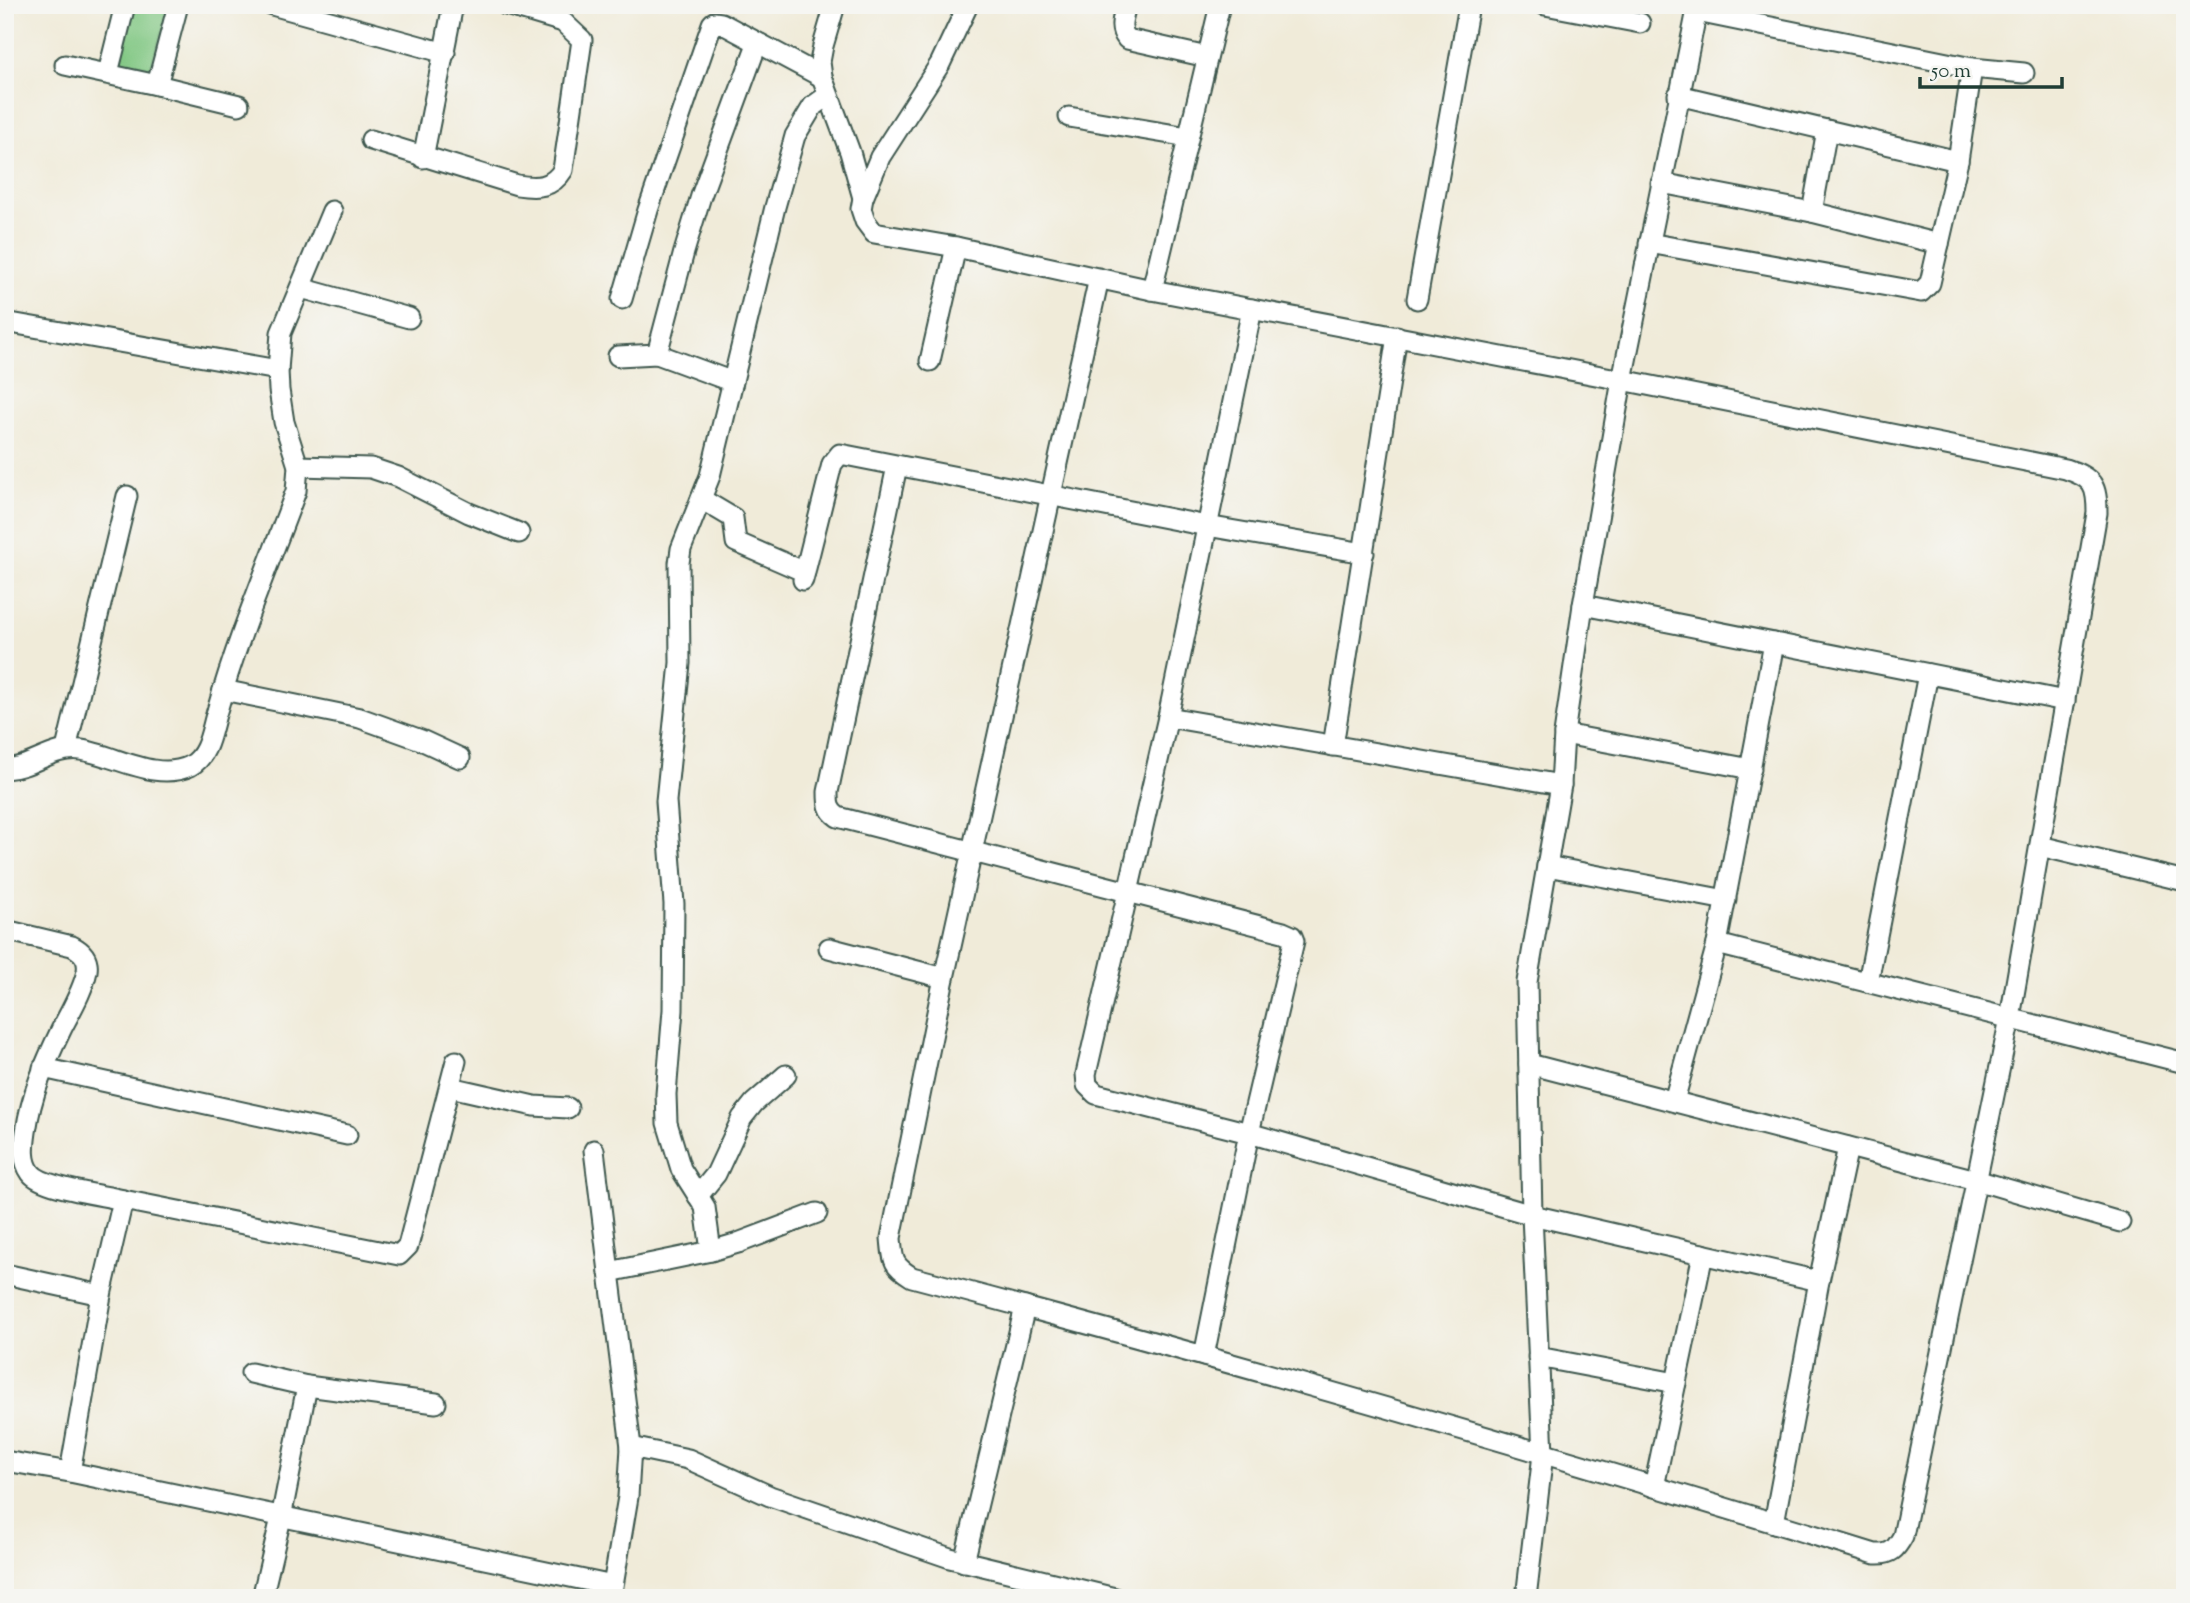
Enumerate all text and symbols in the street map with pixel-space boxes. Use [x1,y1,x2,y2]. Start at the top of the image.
scale bar [1920,46,2062,90]
text: 50 m [1930,57,1971,87]

